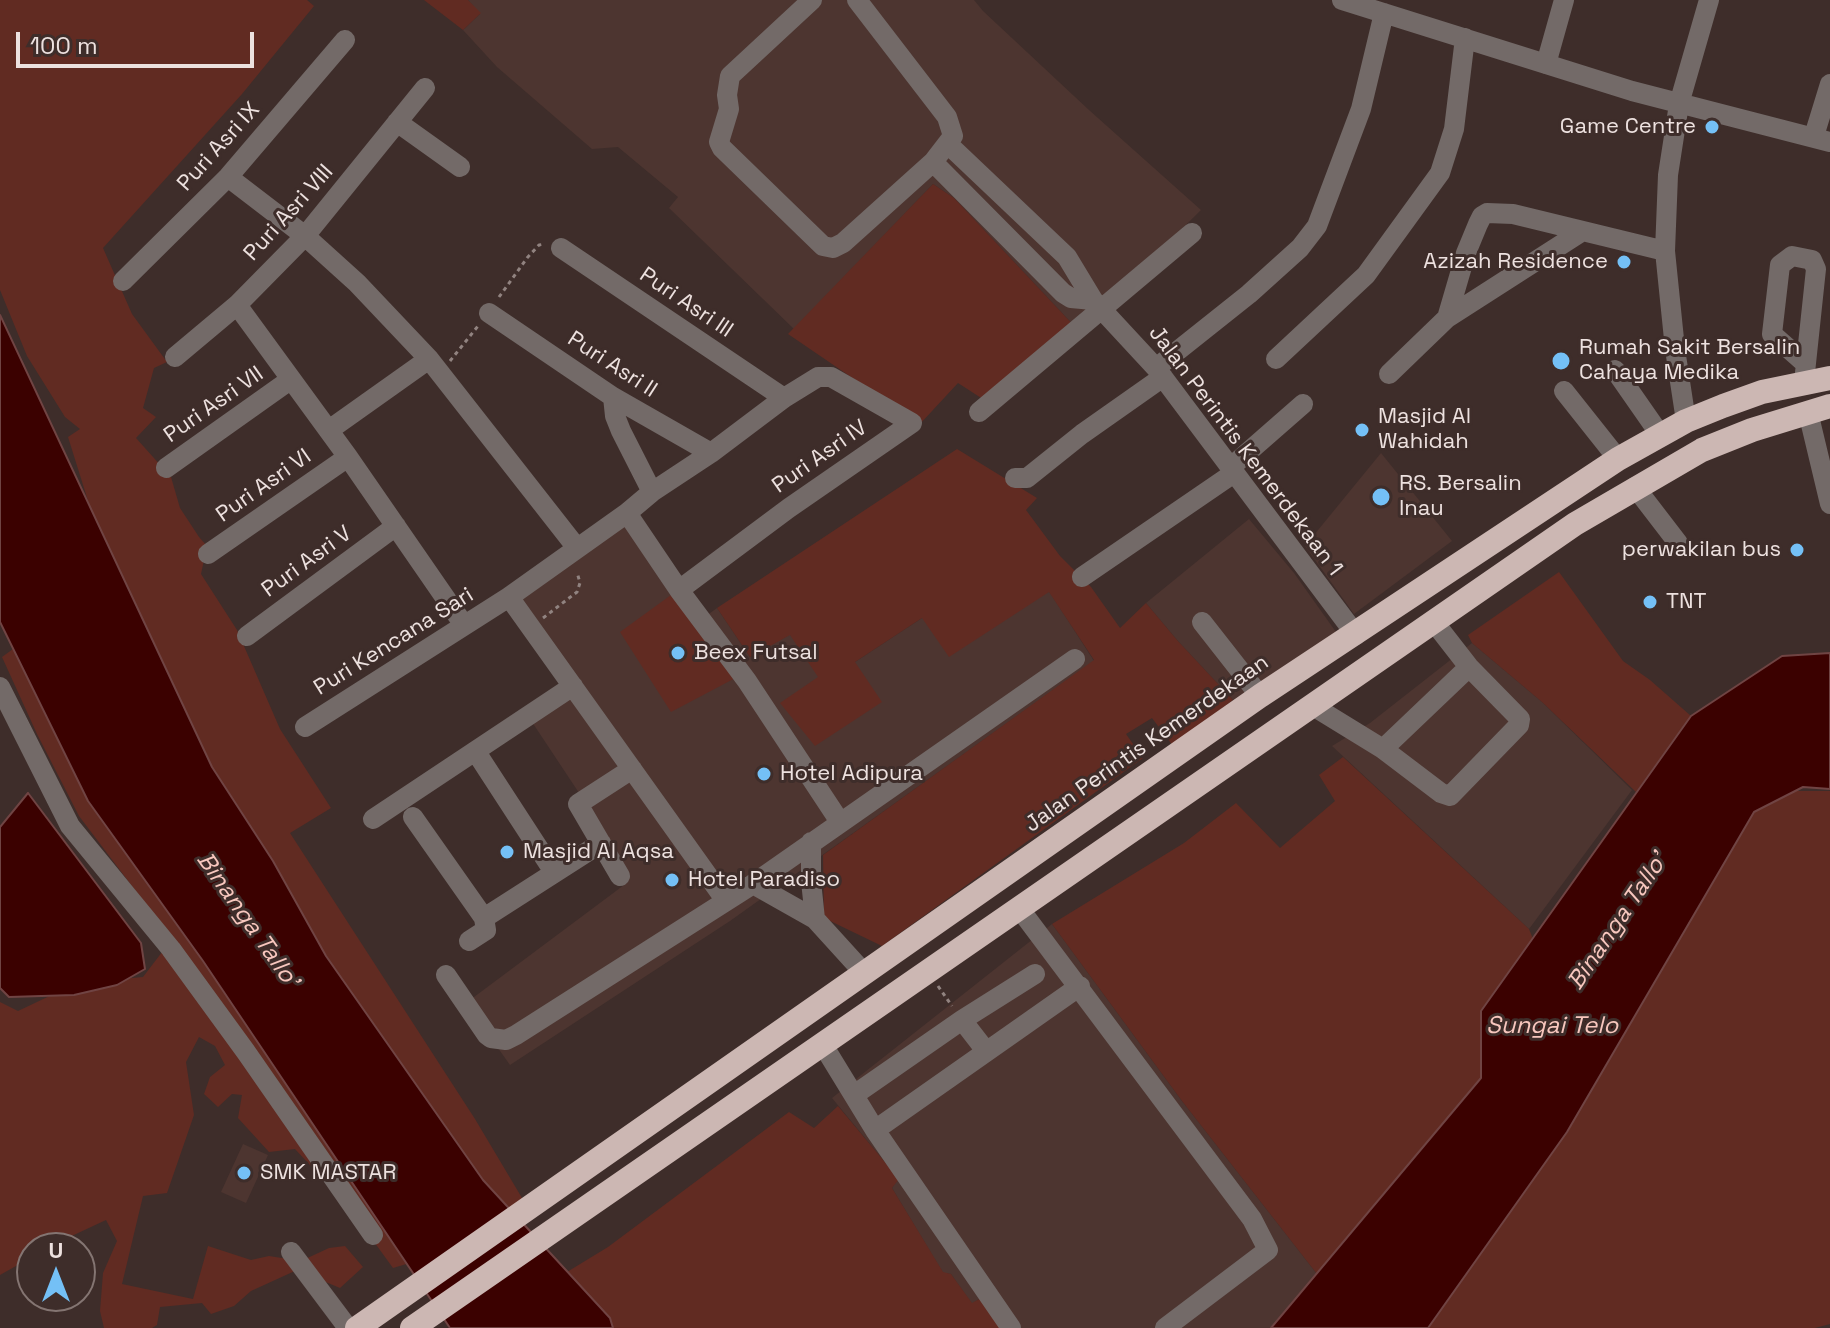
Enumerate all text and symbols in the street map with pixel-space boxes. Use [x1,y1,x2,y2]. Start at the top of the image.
scale bar [20,16,258,66]
text: 100 m [30,30,98,61]
street label: Puri Asri IX [172,97,266,197]
place label: Game Centre [1560,114,1696,140]
marker: Game Centre [1703,118,1721,136]
street label: Puri Asri VIII [239,159,339,267]
place label: Azizah Residence [1423,249,1608,275]
marker: Azizah Residence [1615,253,1633,271]
street label: Puri Asri III [634,262,738,344]
street label: Jalan Perintis Kemerdekaan 1 [1142,321,1348,581]
street label: Puri Asri II [562,326,662,404]
place label: Rumah Sakit Bersalin Cahaya Medika [1579,335,1800,386]
marker: Rumah Sakit Bersalin Cahaya Medika [1550,350,1572,372]
street label: Puri Asri VII [159,361,269,449]
place label: Masjid Al Wahidah [1378,404,1471,456]
street label: Puri Asri IV [767,415,873,499]
marker: Masjid Al Wahidah [1353,421,1371,439]
street label: Puri Asri VI [211,444,317,528]
place label: RS. Bersalin Inau [1399,471,1522,522]
marker: RS. Bersalin Inau [1370,486,1392,508]
street label: Puri Asri V [257,521,357,603]
place label: perwakilan bus [1622,537,1781,563]
marker: perwakilan bus [1788,541,1806,559]
street label: Puri Kencana Sari [309,582,479,702]
place label: TNT [1666,589,1706,615]
marker: TNT [1641,593,1659,611]
place label: Beex Futsal [694,640,818,666]
marker: Beex Futsal [669,644,687,662]
street label: Jalan Perintis Kemerdekaan [1020,650,1274,838]
place label: Hotel Adipura [780,761,923,787]
marker: Hotel Adipura [755,765,773,783]
place label: Masjid Al Aqsa [523,839,674,865]
marker: Masjid Al Aqsa [498,843,516,861]
water label: Binanga Tallo' [190,847,304,993]
water label: Binanga Tallo' [1562,848,1674,996]
place label: Hotel Paradiso [688,867,840,893]
marker: Hotel Paradiso [663,871,681,889]
water label: Sungai Telo [1486,1012,1618,1040]
place label: SMK MASTAR [260,1160,396,1186]
marker: SMK MASTAR [235,1164,253,1182]
north arrow [16,1232,96,1312]
text: U [49,1236,63,1264]

